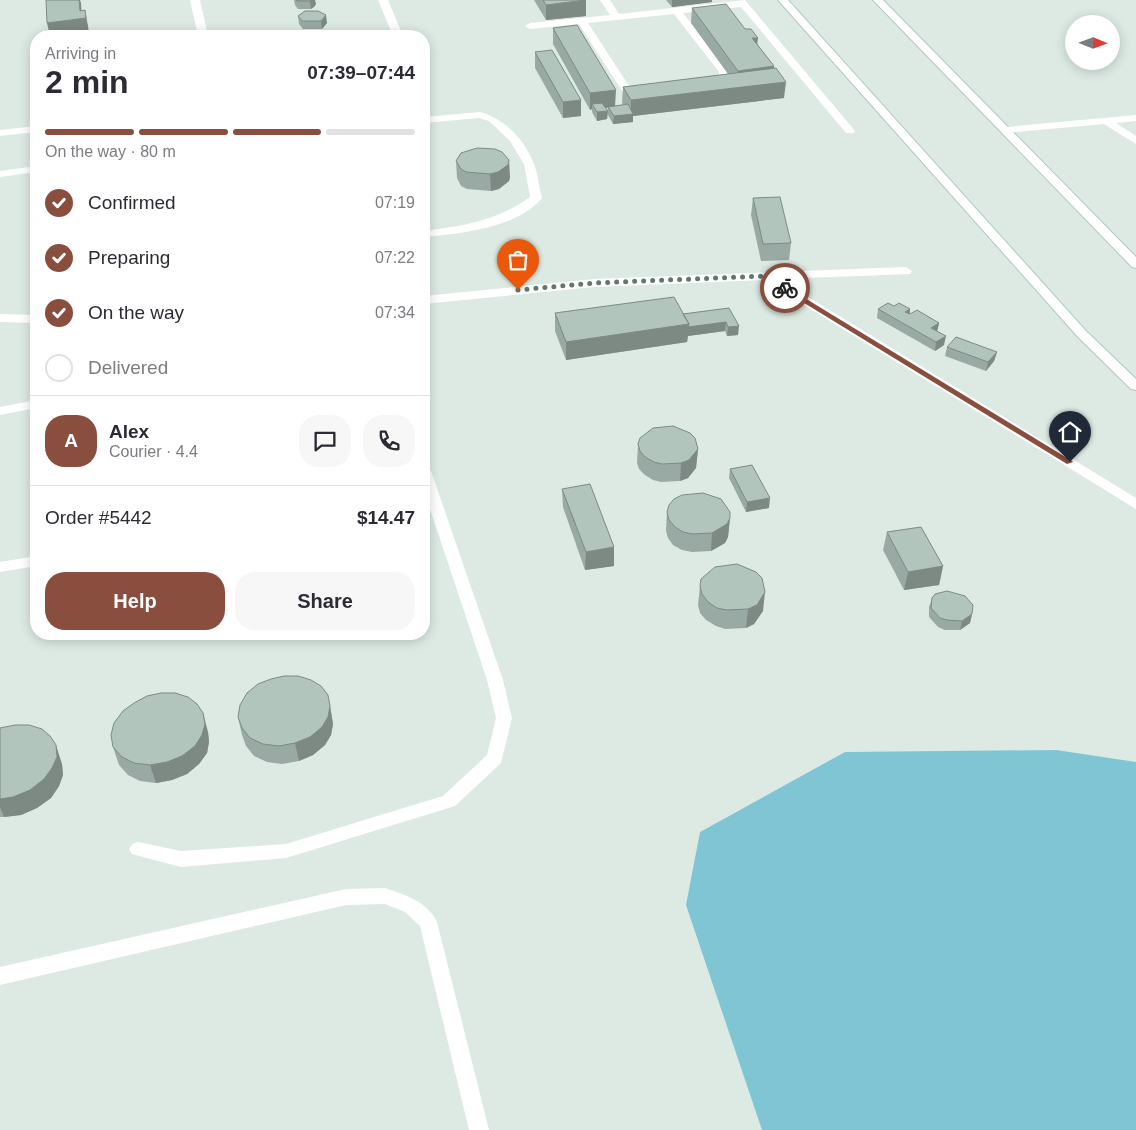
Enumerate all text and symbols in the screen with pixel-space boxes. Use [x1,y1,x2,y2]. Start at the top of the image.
north arrow [1065,15,1120,70]
map controls [1065,15,1120,70]
text: Arriving in [45,45,116,62]
text: 07:39–07:44 [307,62,415,83]
text: 2 min [45,64,129,100]
text: On the way · 80 m [45,143,176,160]
icon: check [45,189,73,217]
text: Confirmed [88,192,176,213]
text: 07:19 [375,194,415,211]
pin [497,239,539,290]
icon: check [45,244,73,272]
icon: bag [504,246,532,274]
text: Preparing [88,247,170,268]
text: 07:22 [375,249,415,266]
courier [760,263,810,313]
icon: bike [771,274,799,302]
icon: check [45,299,73,327]
text: On the way [88,302,184,323]
text: 07:34 [375,304,415,321]
text: Delivered [88,357,168,378]
pin [1049,411,1091,462]
button: chat [299,415,351,467]
button: phone [363,415,415,467]
icon: home [1056,418,1084,446]
text: Alex [109,421,149,442]
text: A [64,430,78,451]
text: Courier · 4.4 [109,443,198,460]
text: Order #5442 [45,507,152,528]
text: $14.47 [357,507,415,528]
button: Help [45,572,225,630]
button: Share [235,572,415,630]

